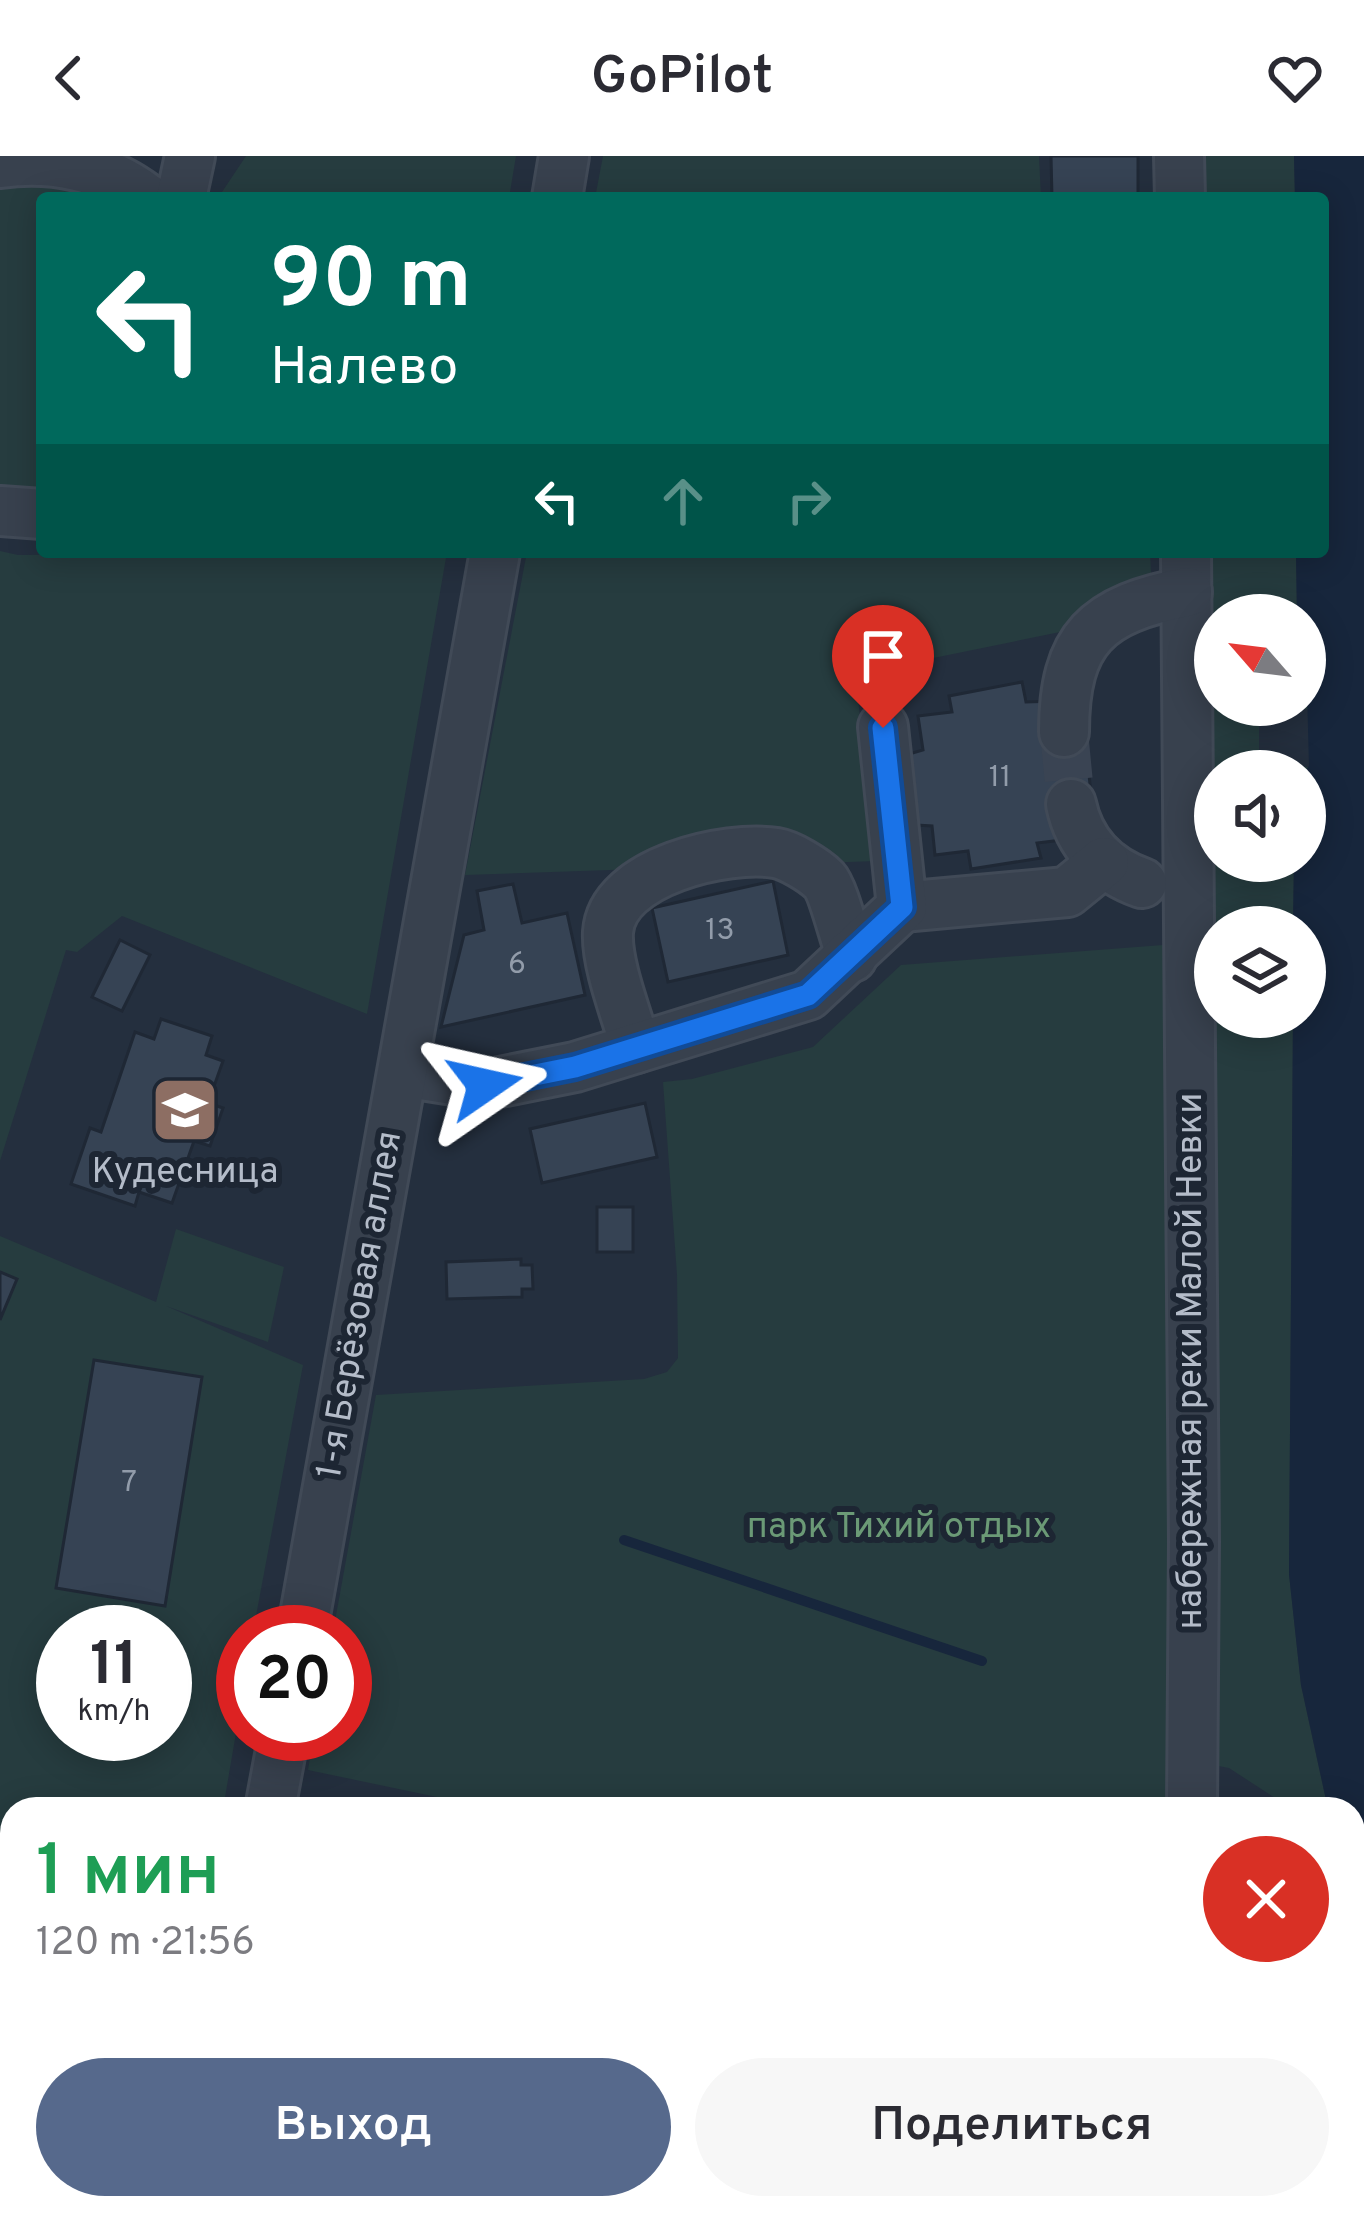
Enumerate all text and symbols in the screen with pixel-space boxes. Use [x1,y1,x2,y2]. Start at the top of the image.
text: GoPilot [591,44,773,113]
icon: back [36,45,102,111]
icon: heart [1262,45,1328,111]
text: 90 m [270,231,472,337]
icon: left [72,240,228,396]
text: Налево [270,335,458,404]
icon: left [524,468,590,534]
icon: ahead [650,468,716,534]
icon: right [776,468,842,534]
north arrow [1194,594,1326,726]
map controls [1194,594,1326,1038]
pin [832,605,934,728]
icon: arrive [850,623,916,689]
button: sound [1194,750,1326,882]
house number: 11 [989,760,1011,797]
button: layers [1194,906,1326,1038]
house number: 13 [705,913,735,950]
house number: 6 [508,947,526,984]
position arrow [422,1022,548,1148]
school or university icon: Кудесница [150,1075,220,1145]
street label: набережная реки Малой Невки [1169,1092,1215,1630]
street label: 1-я Берёзовая аллея [308,1128,414,1482]
place label: Кудесница [92,1150,278,1196]
house number: 7 [121,1465,137,1502]
park label: парк Тихий отдых [747,1505,1051,1551]
speed limit sign: 20 [216,1605,372,1761]
text: 11 [90,1630,138,1706]
text: km/h [78,1694,150,1731]
text: 1 мин [36,1829,220,1921]
button: close [1203,1836,1329,1962]
text: 120 m · 21:56 [36,1920,255,1969]
button: Выход [36,2058,671,2196]
button: Поделиться [695,2058,1329,2196]

